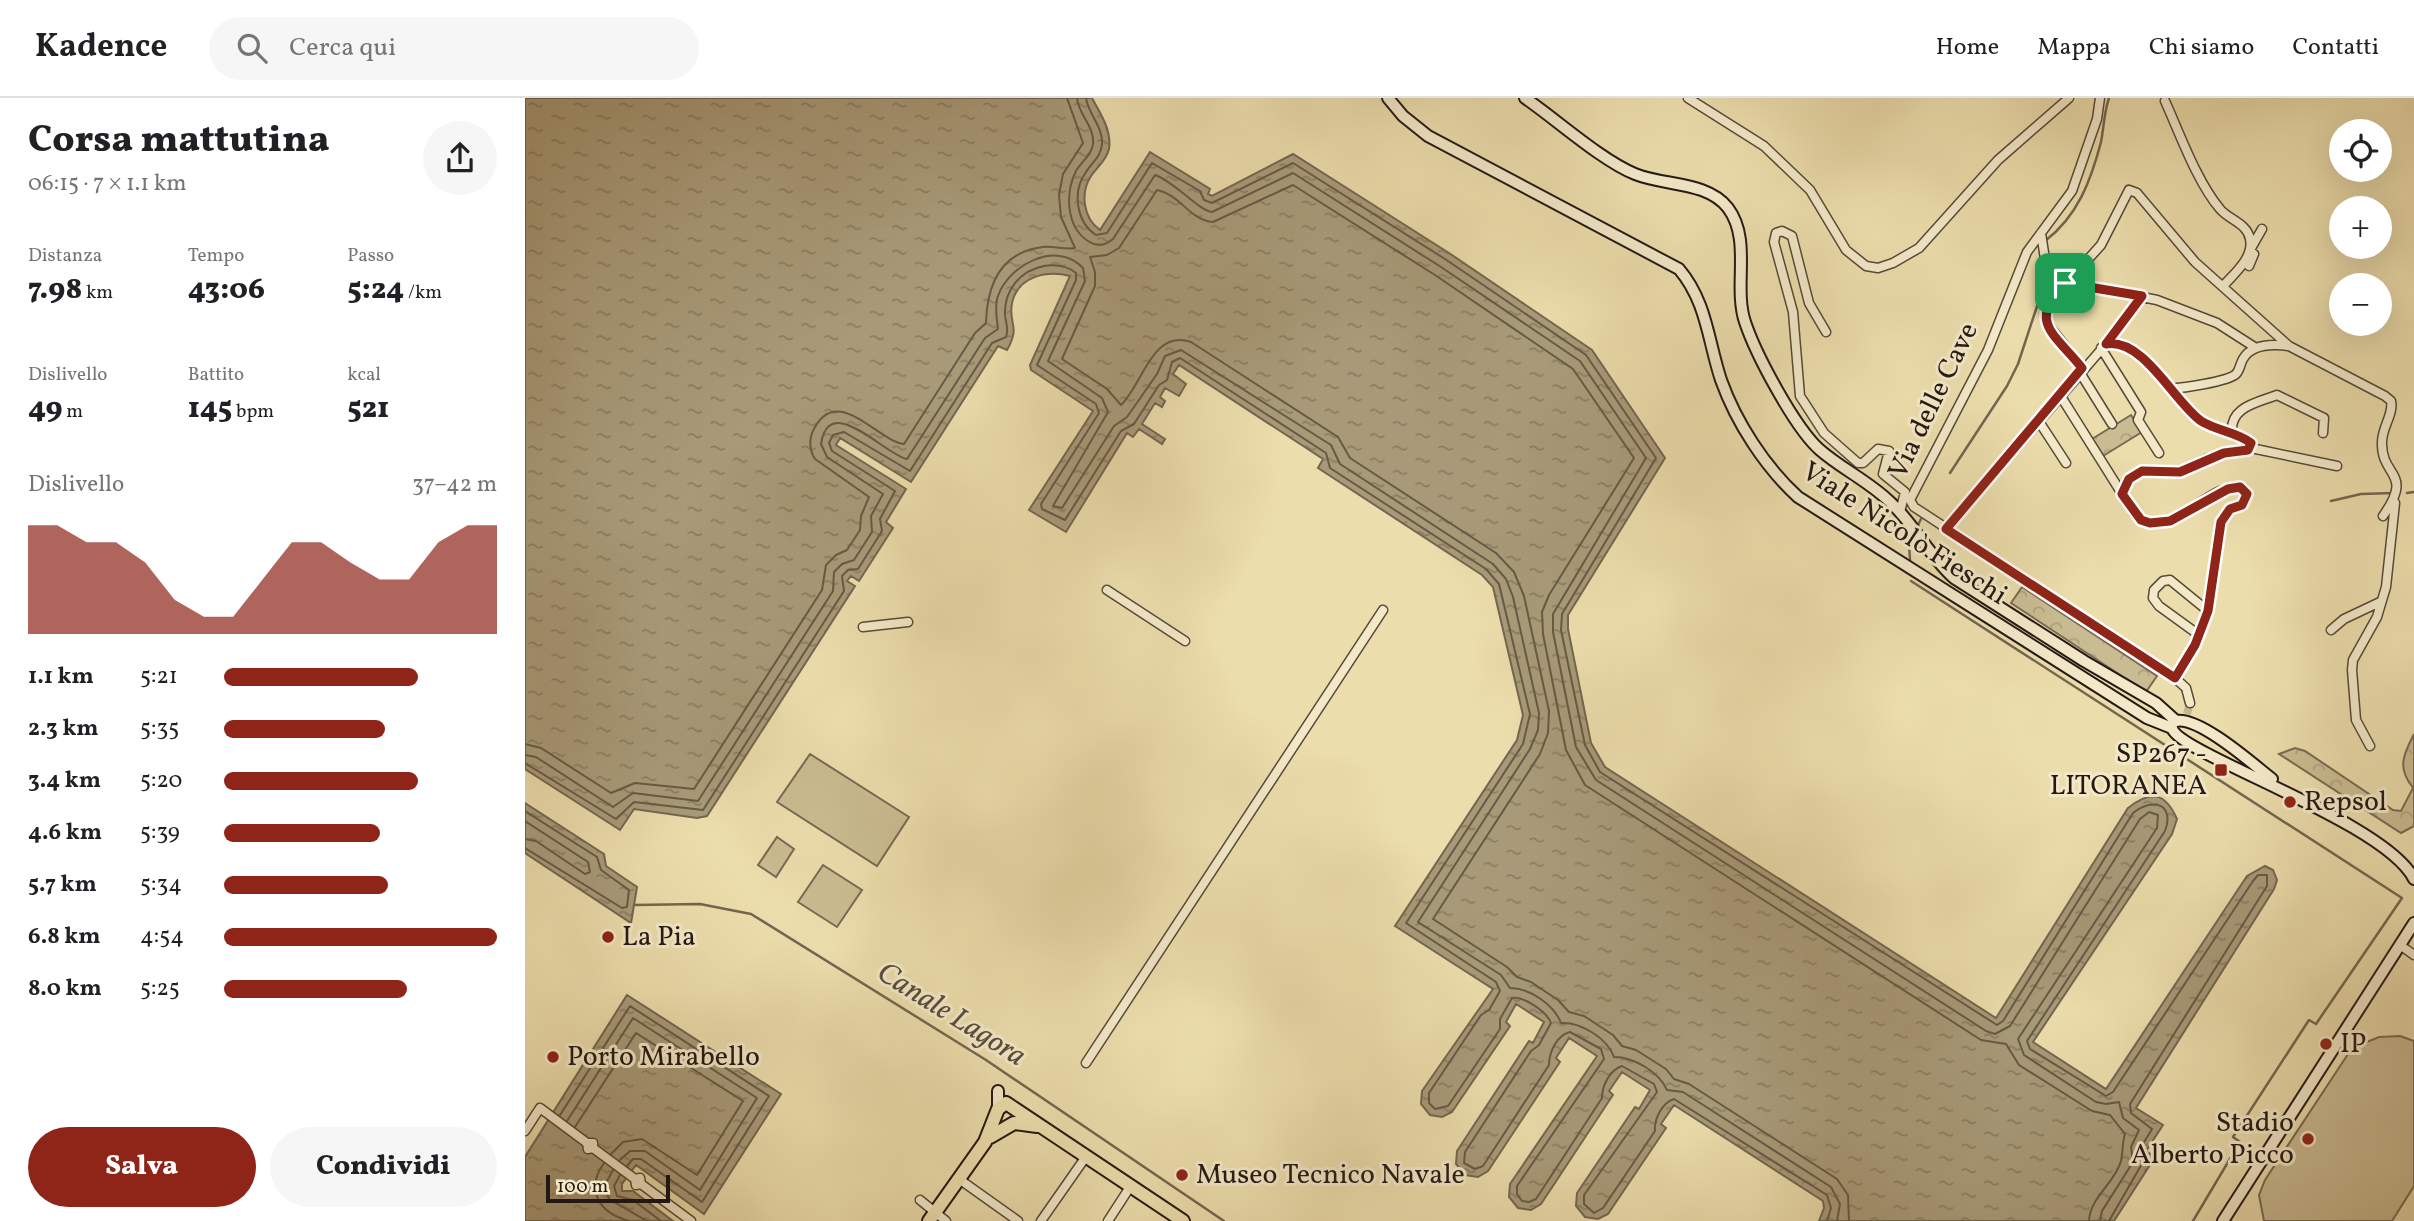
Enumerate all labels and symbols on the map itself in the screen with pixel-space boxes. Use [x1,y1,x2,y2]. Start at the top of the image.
pin [2035,253,2095,313]
street label: Via delle Cave [1879,316,1989,486]
street label: Viale Nicolò Fieschi [1794,453,2014,615]
place label: SP267 - LITORANEA [2050,735,2207,806]
marker: SP267 - LITORANEA [2213,762,2229,778]
place label: Repsol [2304,783,2387,822]
marker: Repsol [2282,794,2298,810]
place label: La Pia [622,918,696,957]
marker: La Pia [600,929,616,945]
water label: Canale Lagora [868,952,1034,1078]
place label: IP [2340,1025,2366,1064]
marker: IP [2318,1036,2334,1052]
place label: Porto Mirabello [567,1038,760,1077]
marker: Porto Mirabello [545,1049,561,1065]
place label: Stadio Alberto Picco [2131,1104,2294,1175]
marker: Stadio Alberto Picco [2300,1131,2316,1147]
place label: Museo Tecnico Navale [1196,1156,1465,1195]
marker: Museo Tecnico Navale [1174,1167,1190,1183]
scale bar [546,1172,670,1204]

